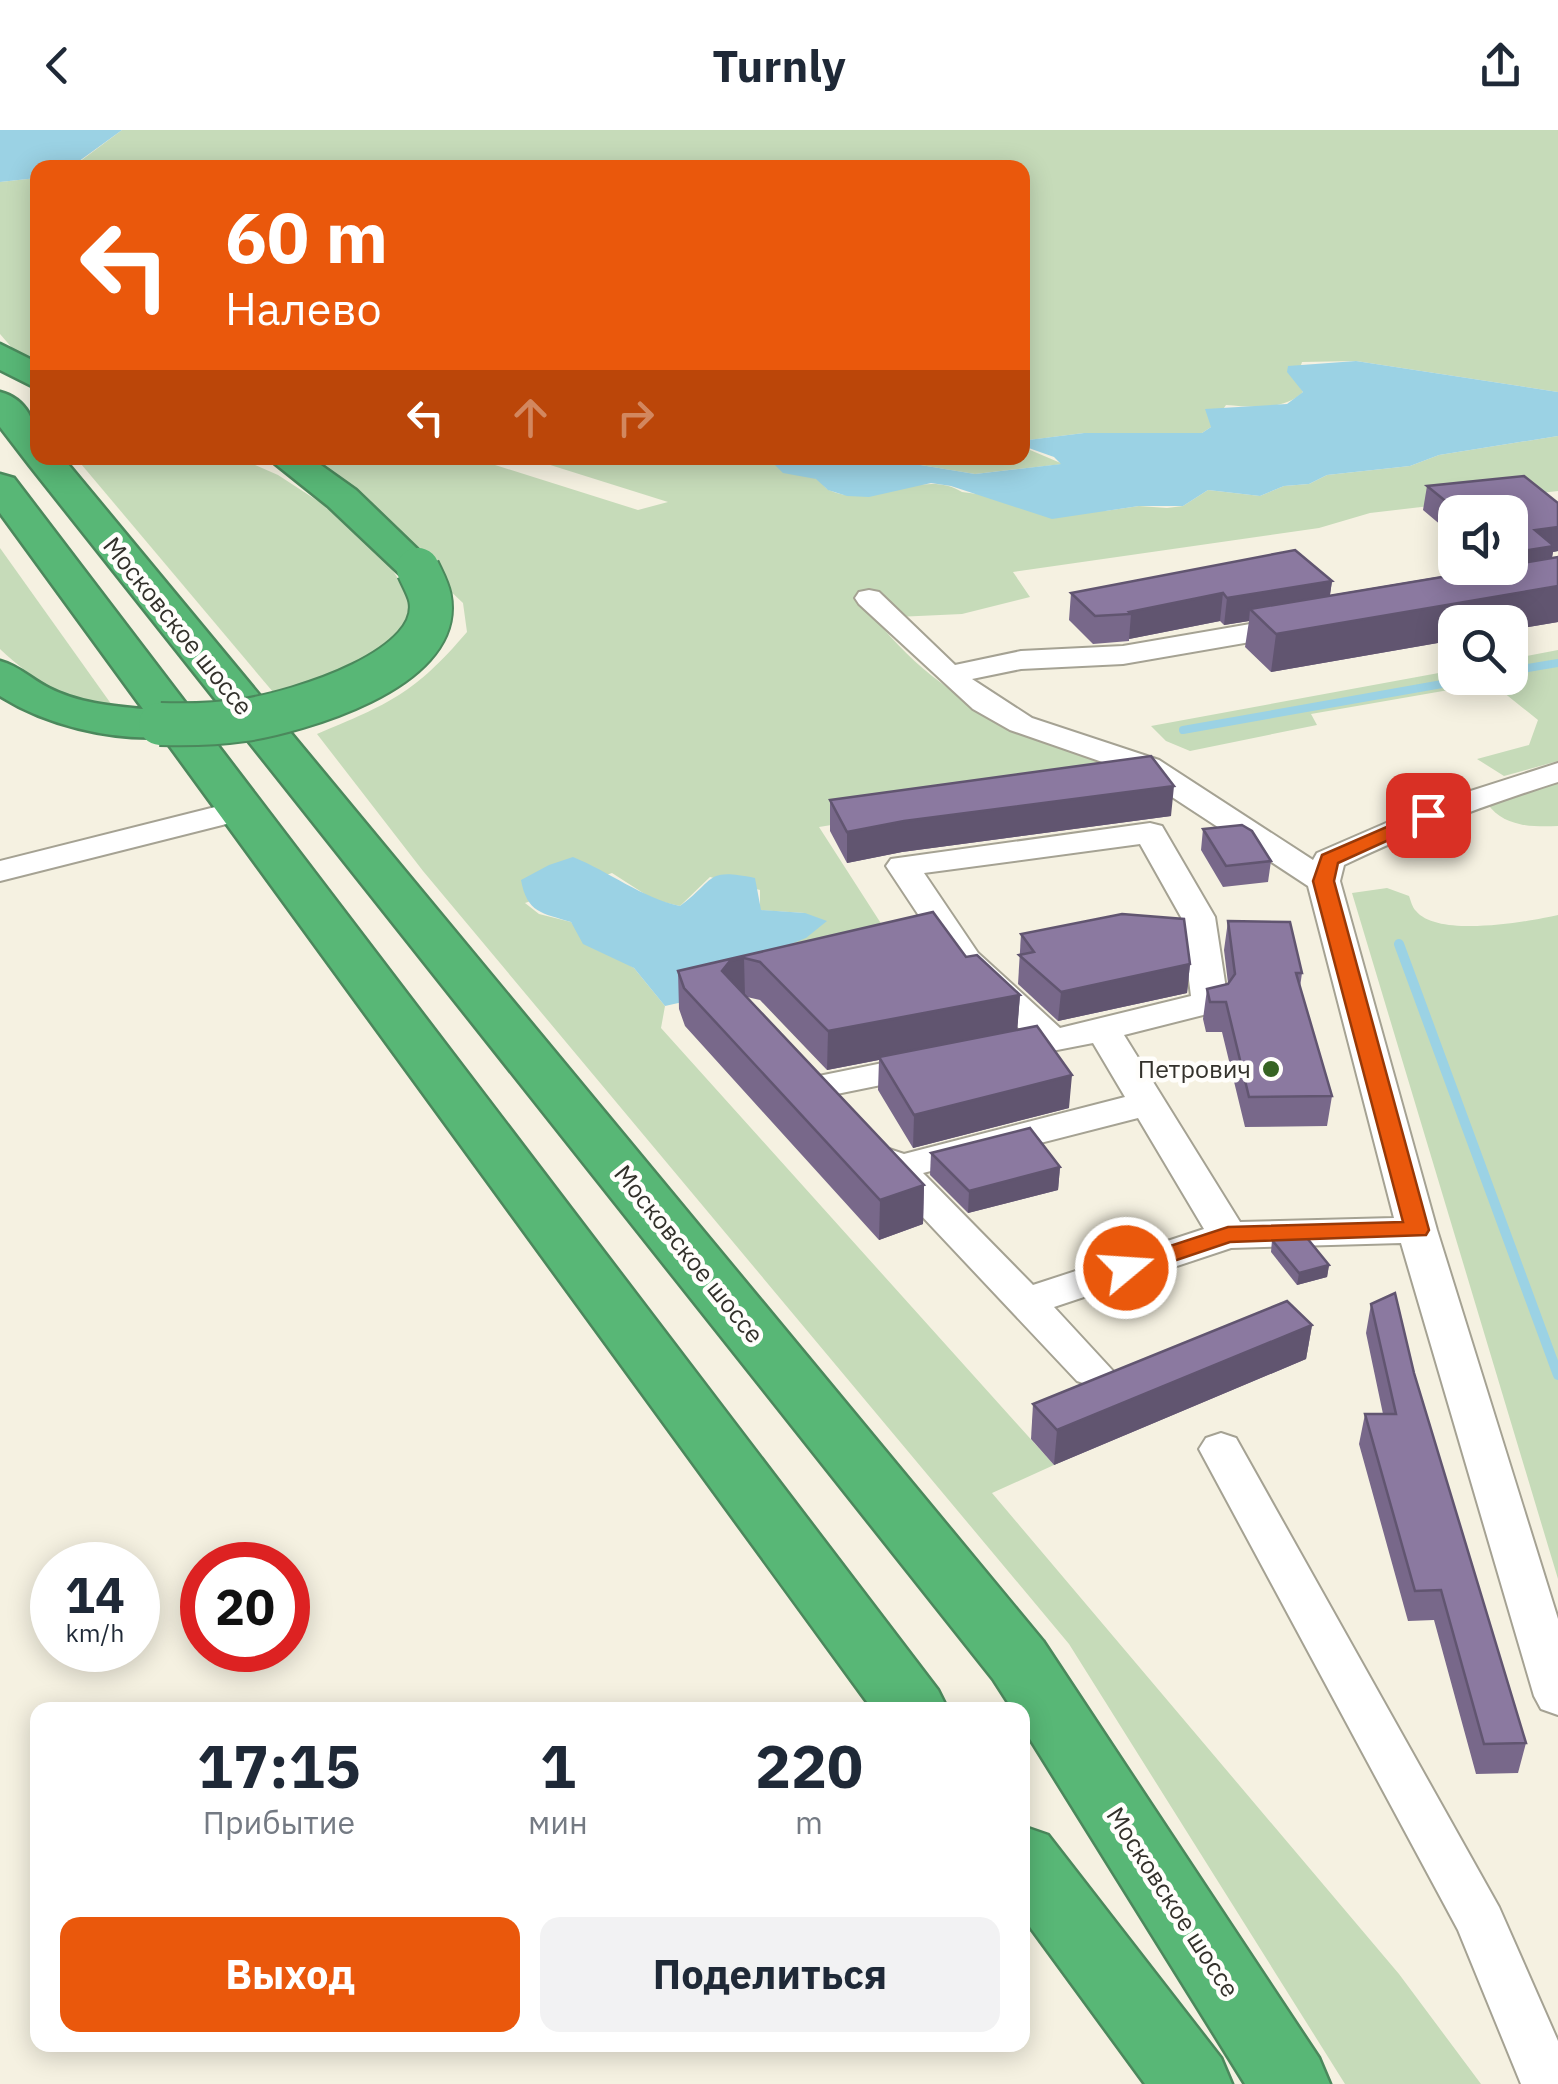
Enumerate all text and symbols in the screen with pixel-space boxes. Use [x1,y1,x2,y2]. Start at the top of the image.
text: Turnly [712,36,846,94]
icon: back [30,38,85,93]
icon: share [1473,38,1528,93]
text: 60 m [225,191,388,282]
icon: left [60,200,190,330]
text: Налево [225,279,382,337]
icon: left [398,390,453,445]
icon: ahead [503,390,558,445]
icon: right [608,390,663,445]
map controls [1438,495,1528,695]
button: sound [1438,495,1528,585]
street label: Московское шоссе [96,530,261,722]
button: search [1438,605,1528,695]
pin [1386,773,1471,858]
icon: arrive [1401,788,1456,843]
place label: Петрович [1138,1052,1251,1085]
marker: Петрович [1260,1058,1282,1080]
street label: Московское шоссе [607,1158,772,1350]
position arrow [1074,1216,1178,1320]
speed limit sign: 20 [180,1542,310,1672]
text: 14 [65,1562,125,1627]
text: km/h [66,1616,124,1649]
text: 17:15 [197,1726,361,1805]
text: 1 [540,1726,576,1805]
text: 220 [755,1726,863,1805]
street label: Московское шоссе [1100,1800,1247,2003]
text: Прибытие [203,1801,355,1843]
text: мин [528,1801,588,1843]
text: m [795,1801,823,1843]
button: Выход [60,1917,520,2032]
button: Поделиться [540,1917,1000,2032]

